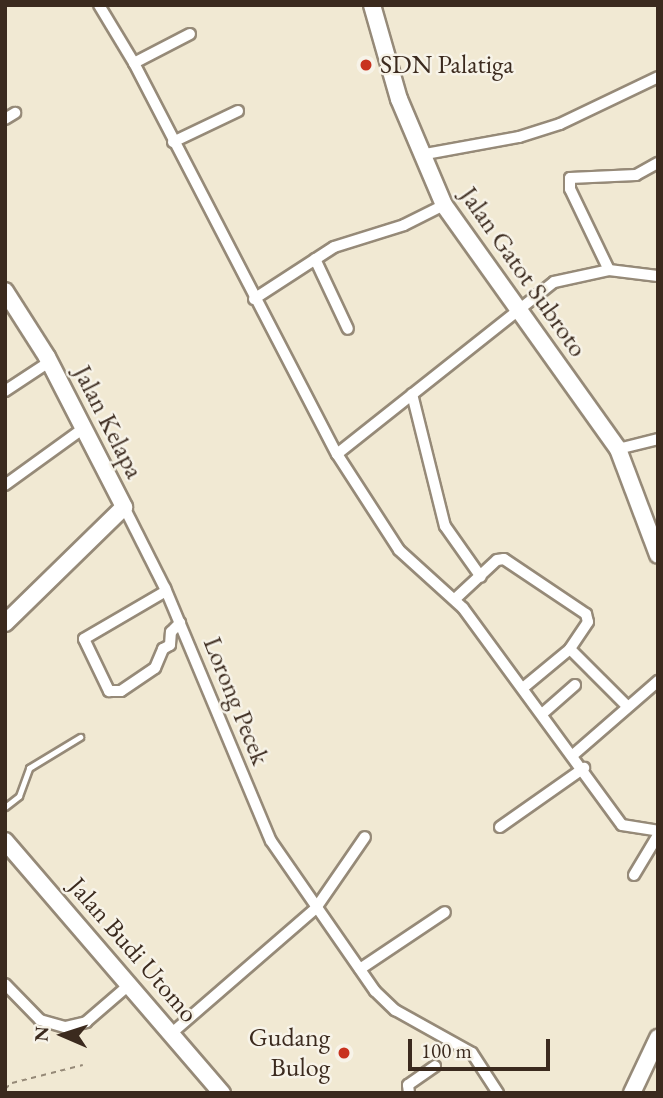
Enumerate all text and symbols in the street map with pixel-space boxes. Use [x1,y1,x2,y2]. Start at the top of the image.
place label: SDN Palatiga [380,49,514,81]
marker: SDN Palatiga [358,57,374,73]
street label: Jalan Gatot Subroto [453,181,593,363]
street label: Jalan Kelapa [66,360,150,484]
street label: Lorong Pecek [196,632,276,770]
street label: Jalan Budi Utomo [62,871,204,1029]
north arrow [28,1000,98,1070]
place label: Gudang Bulog [249,1022,330,1084]
scale bar [411,1024,553,1068]
text: N [29,1026,54,1042]
text: 100 m [421,1037,472,1064]
marker: Gudang Bulog [336,1045,352,1061]

